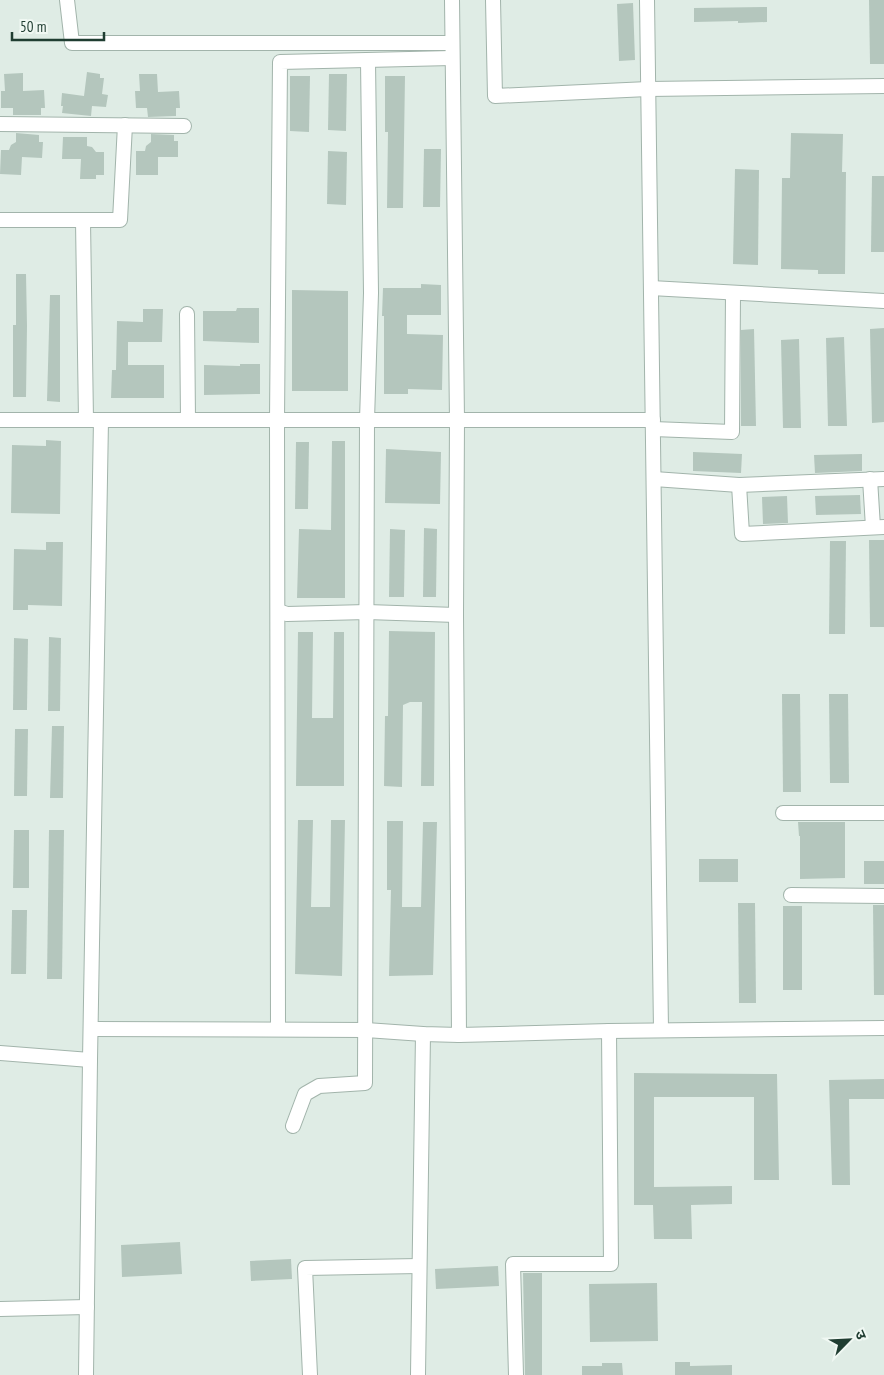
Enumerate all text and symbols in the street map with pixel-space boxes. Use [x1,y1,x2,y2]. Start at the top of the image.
scale bar [12,10,105,42]
text: 50 m [20,17,46,36]
north arrow [824,1315,874,1365]
text: उ [851,1327,871,1343]

